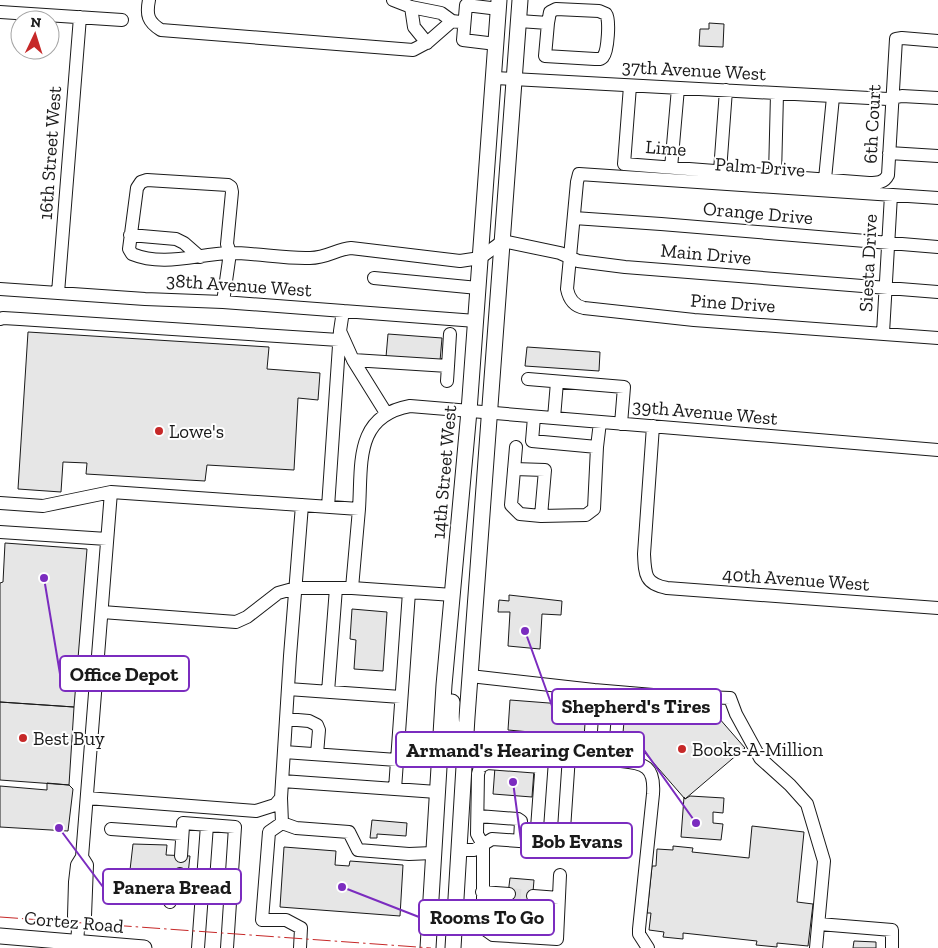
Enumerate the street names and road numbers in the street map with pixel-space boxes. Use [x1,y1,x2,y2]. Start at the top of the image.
street label: 37th Avenue West [621,55,767,85]
street label: 6th Court [858,84,886,164]
street label: 16th Street West [34,85,66,221]
street label: Lime [645,135,687,161]
street label: Palm Drive [714,152,806,182]
street label: Orange Drive [702,197,814,229]
street label: Siesta Drive [854,213,882,313]
street label: Main Drive [660,239,752,269]
street label: 38th Avenue West [165,268,313,302]
street label: Pine Drive [690,289,776,317]
street label: 39th Avenue West [631,394,779,430]
street label: 14th Street West [427,404,461,540]
street label: 40th Avenue West [722,562,870,596]
street label: Cortez Road [23,906,125,938]

